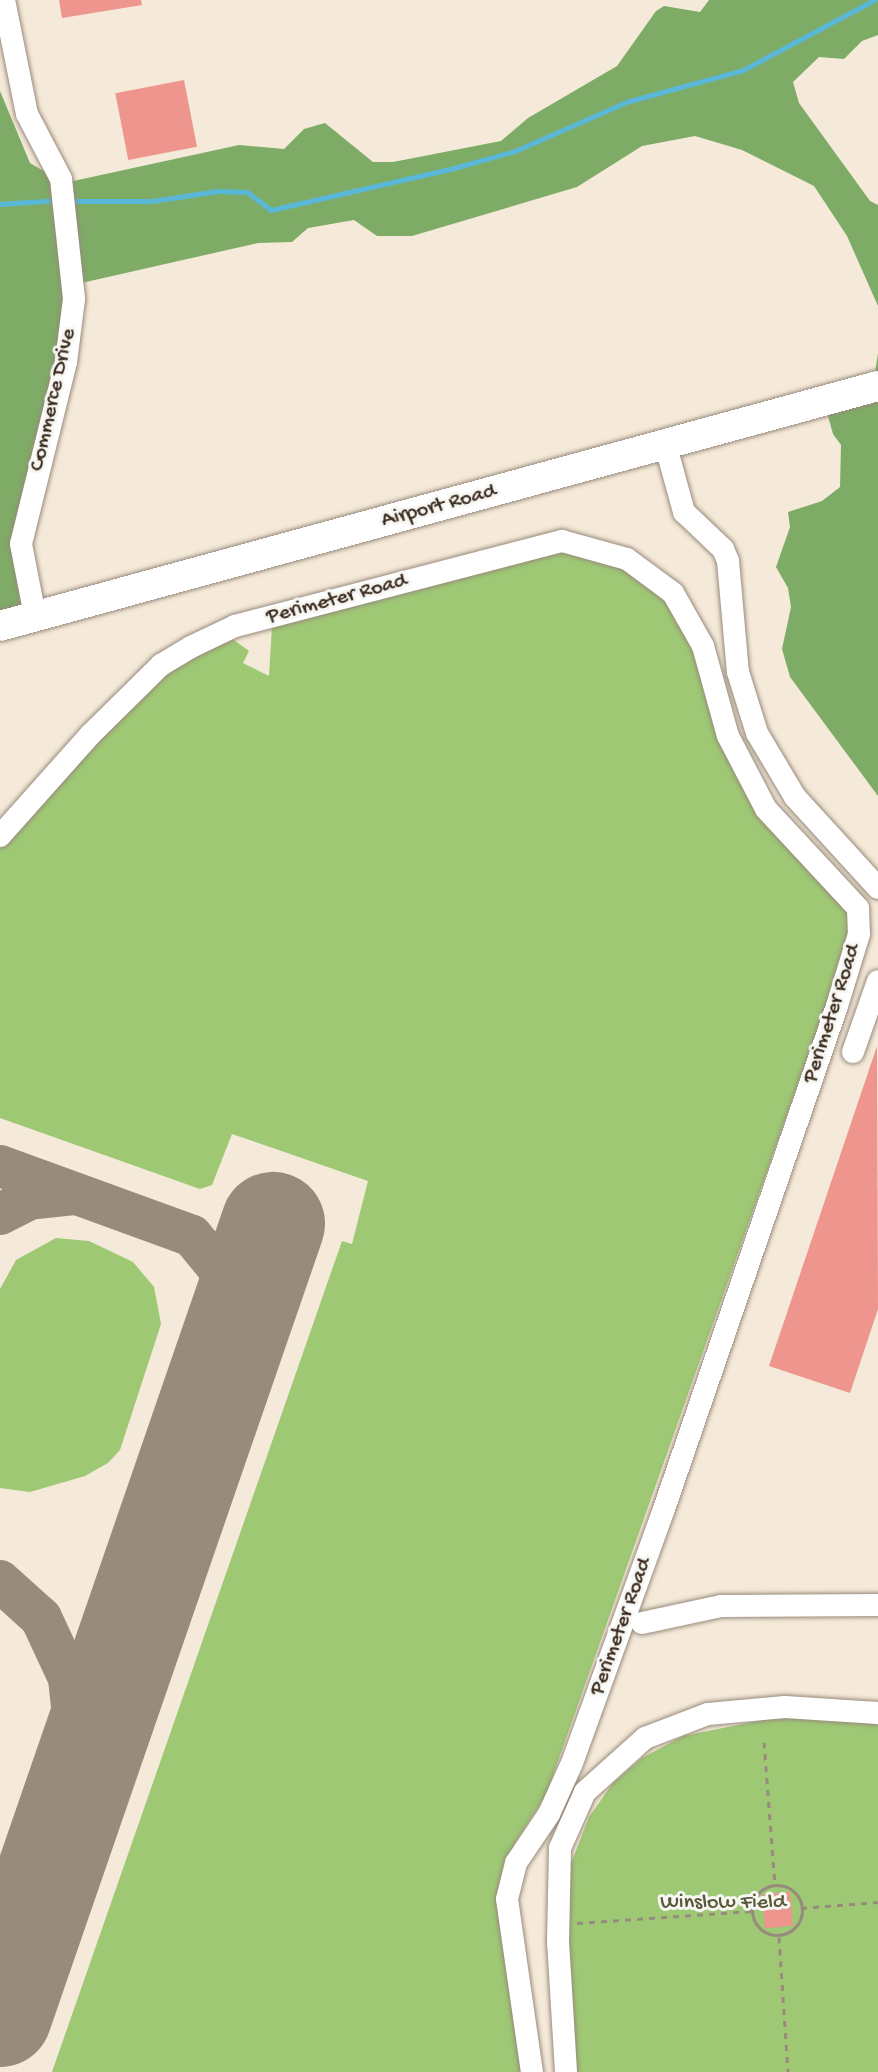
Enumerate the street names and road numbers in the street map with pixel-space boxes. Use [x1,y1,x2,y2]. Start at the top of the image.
street label: Commerce Drive [25,326,83,474]
street label: Airport Road [379,479,499,535]
street label: Perimeter Road [264,569,410,631]
street label: Perimeter Road [798,941,868,1087]
street label: Perimeter Road [585,1555,659,1699]

